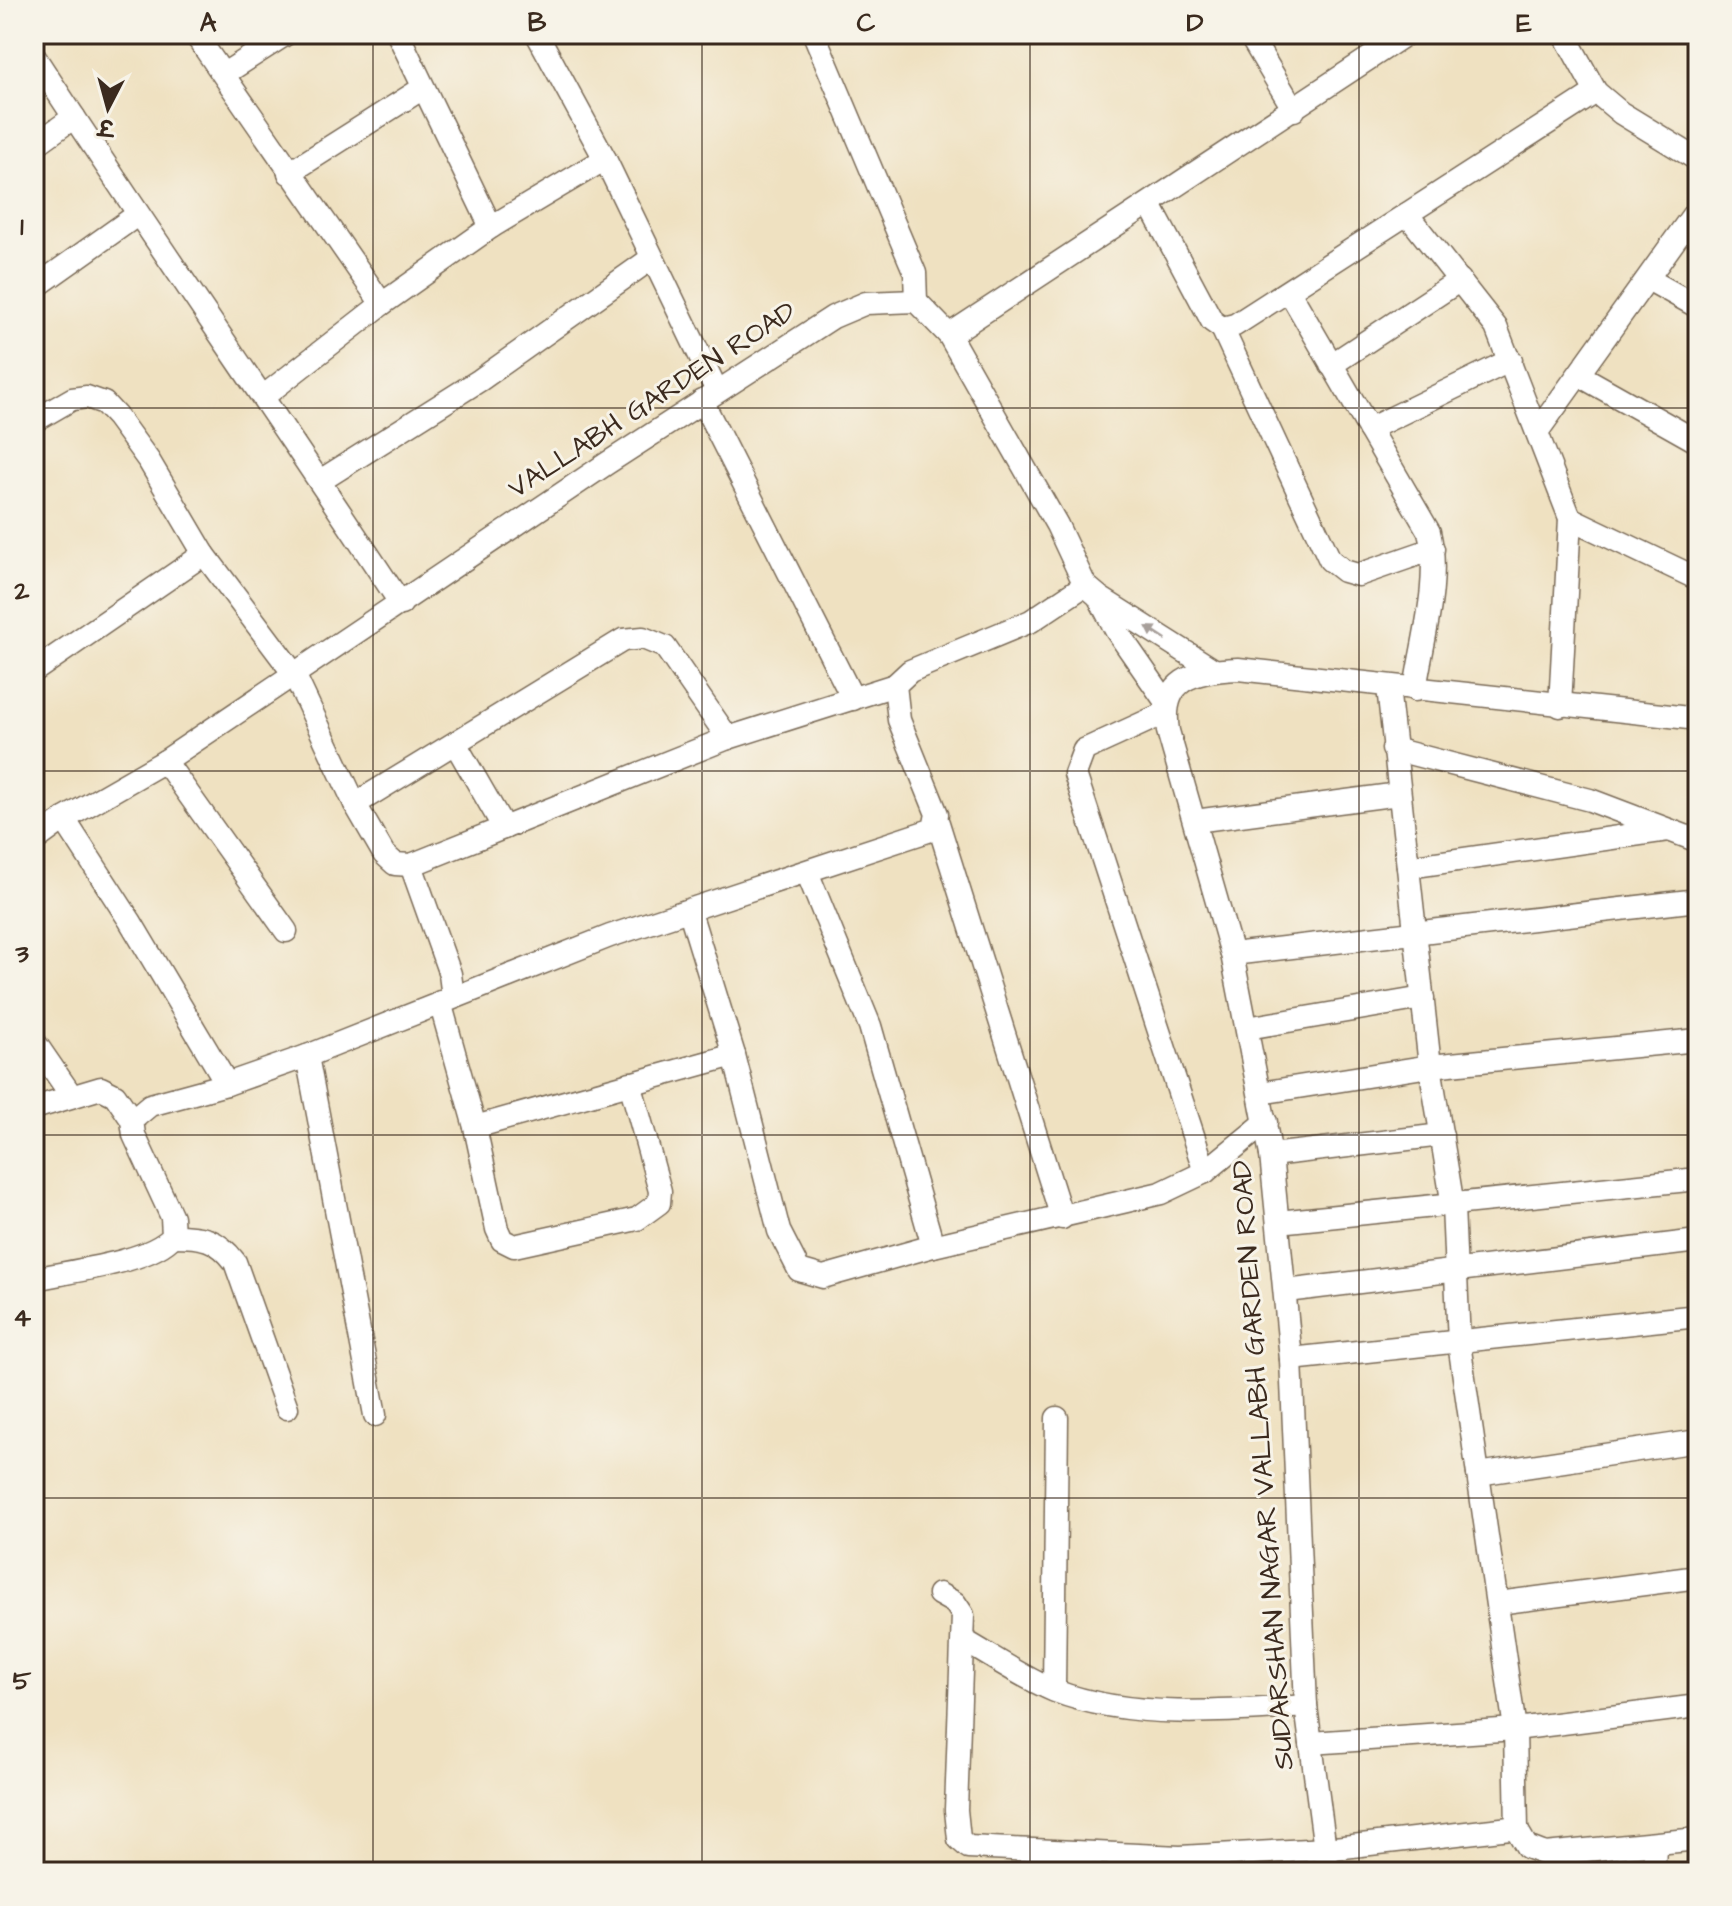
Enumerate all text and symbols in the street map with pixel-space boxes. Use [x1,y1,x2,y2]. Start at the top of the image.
text: A [200,5,217,41]
text: B [528,5,547,41]
text: C [857,5,876,41]
text: D [1187,5,1204,41]
text: E [1516,5,1532,41]
north arrow [68,68,148,148]
text: उ [95,110,117,143]
text: 1 [20,209,24,245]
street label: VALLABH GARDEN ROAD [501,292,803,508]
text: 2 [14,573,30,609]
one-way arrow [1145,627,1167,641]
text: 3 [14,936,29,972]
street label: SUDARSHAN NAGAR VALLABH GARDEN ROAD [1222,1159,1304,1771]
text: 4 [13,1300,31,1336]
text: 5 [13,1663,32,1699]

